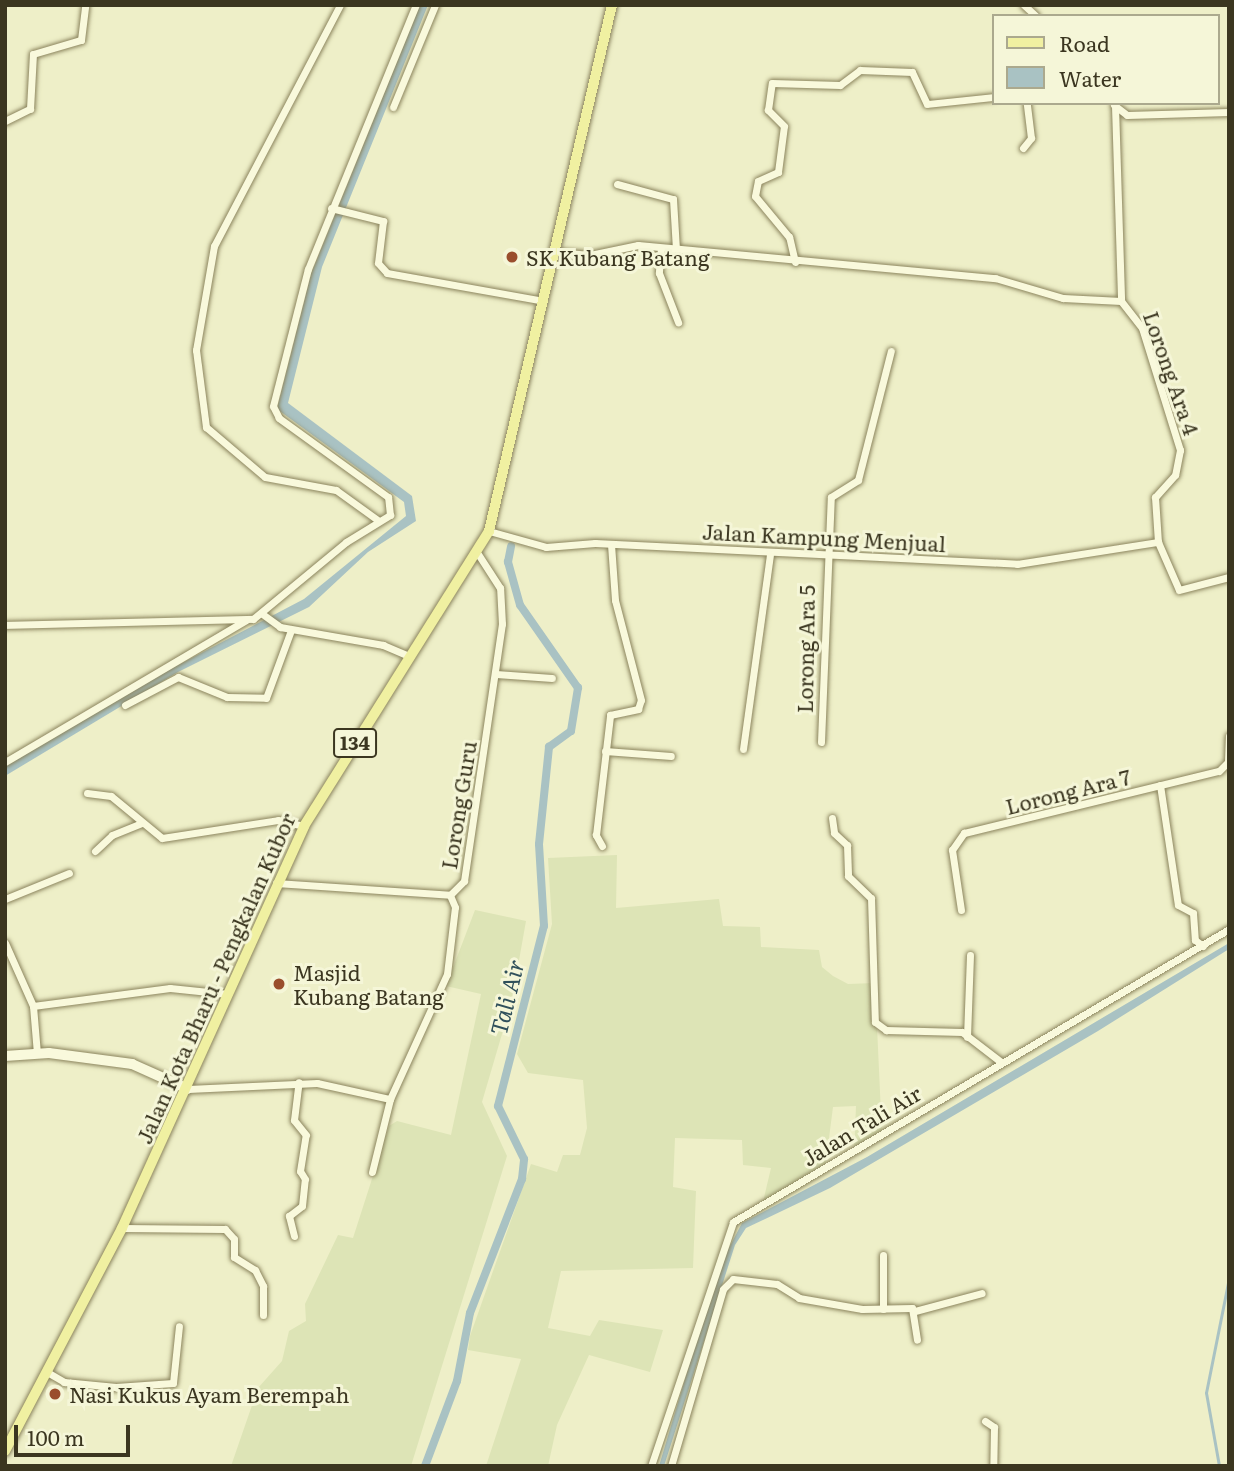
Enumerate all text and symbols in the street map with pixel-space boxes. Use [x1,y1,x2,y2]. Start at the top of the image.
legend [992,14,1220,105]
text: Road [1059,27,1110,58]
text: Water [1059,62,1121,93]
place label: SK Kubang Batang [526,244,710,270]
marker: SK Kubang Batang [504,249,520,265]
street label: Lorong Ara 4 [1139,308,1205,438]
street label: Jalan Kampung Menjual [701,518,947,556]
street label: Lorong Ara 5 [791,585,819,713]
road number: 134 [332,728,378,758]
street label: Lorong Guru [435,739,481,871]
street label: Lorong Ara 7 [1003,763,1133,819]
street label: Jalan Kota Bharu - Pengkalan Kubor [130,809,300,1147]
water label: Tali Air [483,957,529,1037]
place label: Masjid Kubang Batang [293,959,444,1009]
marker: Masjid Kubang Batang [271,976,287,992]
street label: Jalan Tali Air [797,1080,925,1170]
place label: Nasi Kukus Ayam Berempah [69,1381,349,1407]
marker: Nasi Kukus Ayam Berempah [47,1386,63,1402]
scale bar [18,1412,133,1456]
text: 100 m [27,1421,84,1452]

